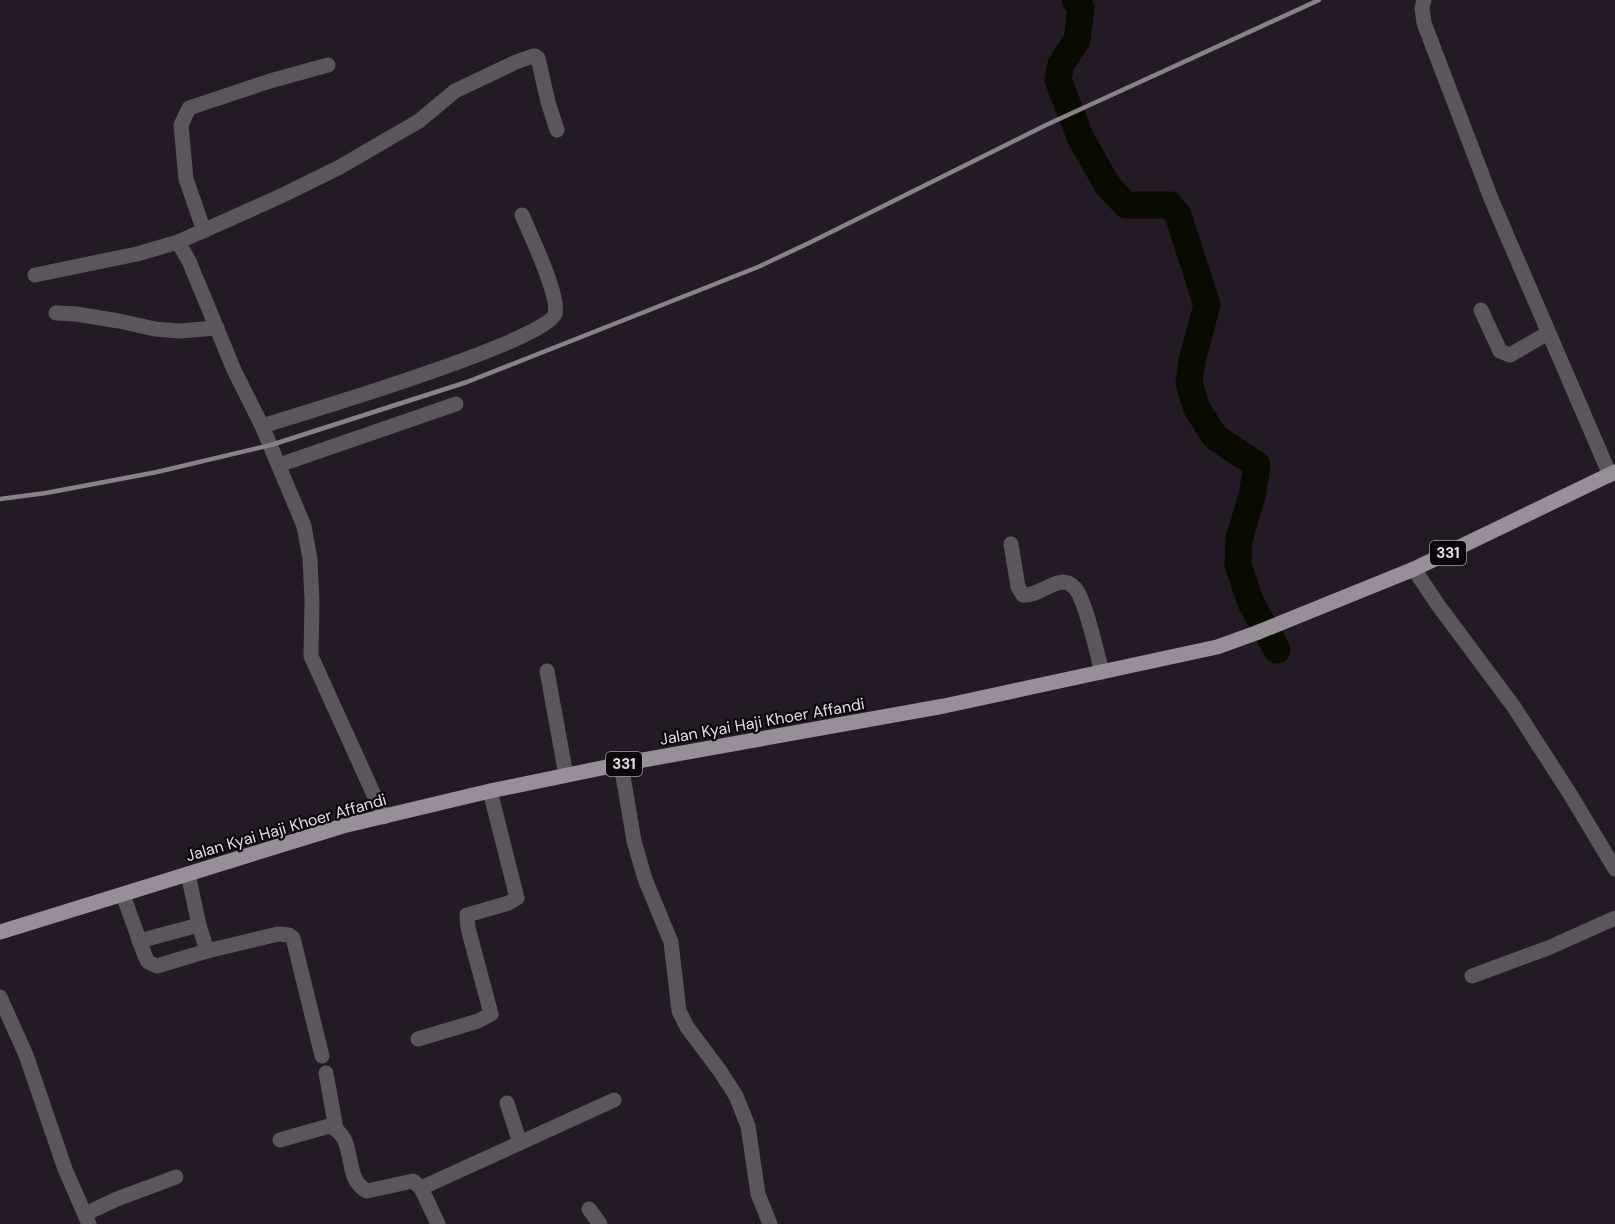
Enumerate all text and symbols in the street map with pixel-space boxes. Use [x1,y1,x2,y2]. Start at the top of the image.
road number: 331 [1430,541,1466,565]
street label: Jalan Kyai Haji Khoer Affandi [658,693,866,750]
road number: 331 [606,752,642,776]
street label: Jalan Kyai Haji Khoer Affandi [183,789,389,866]

